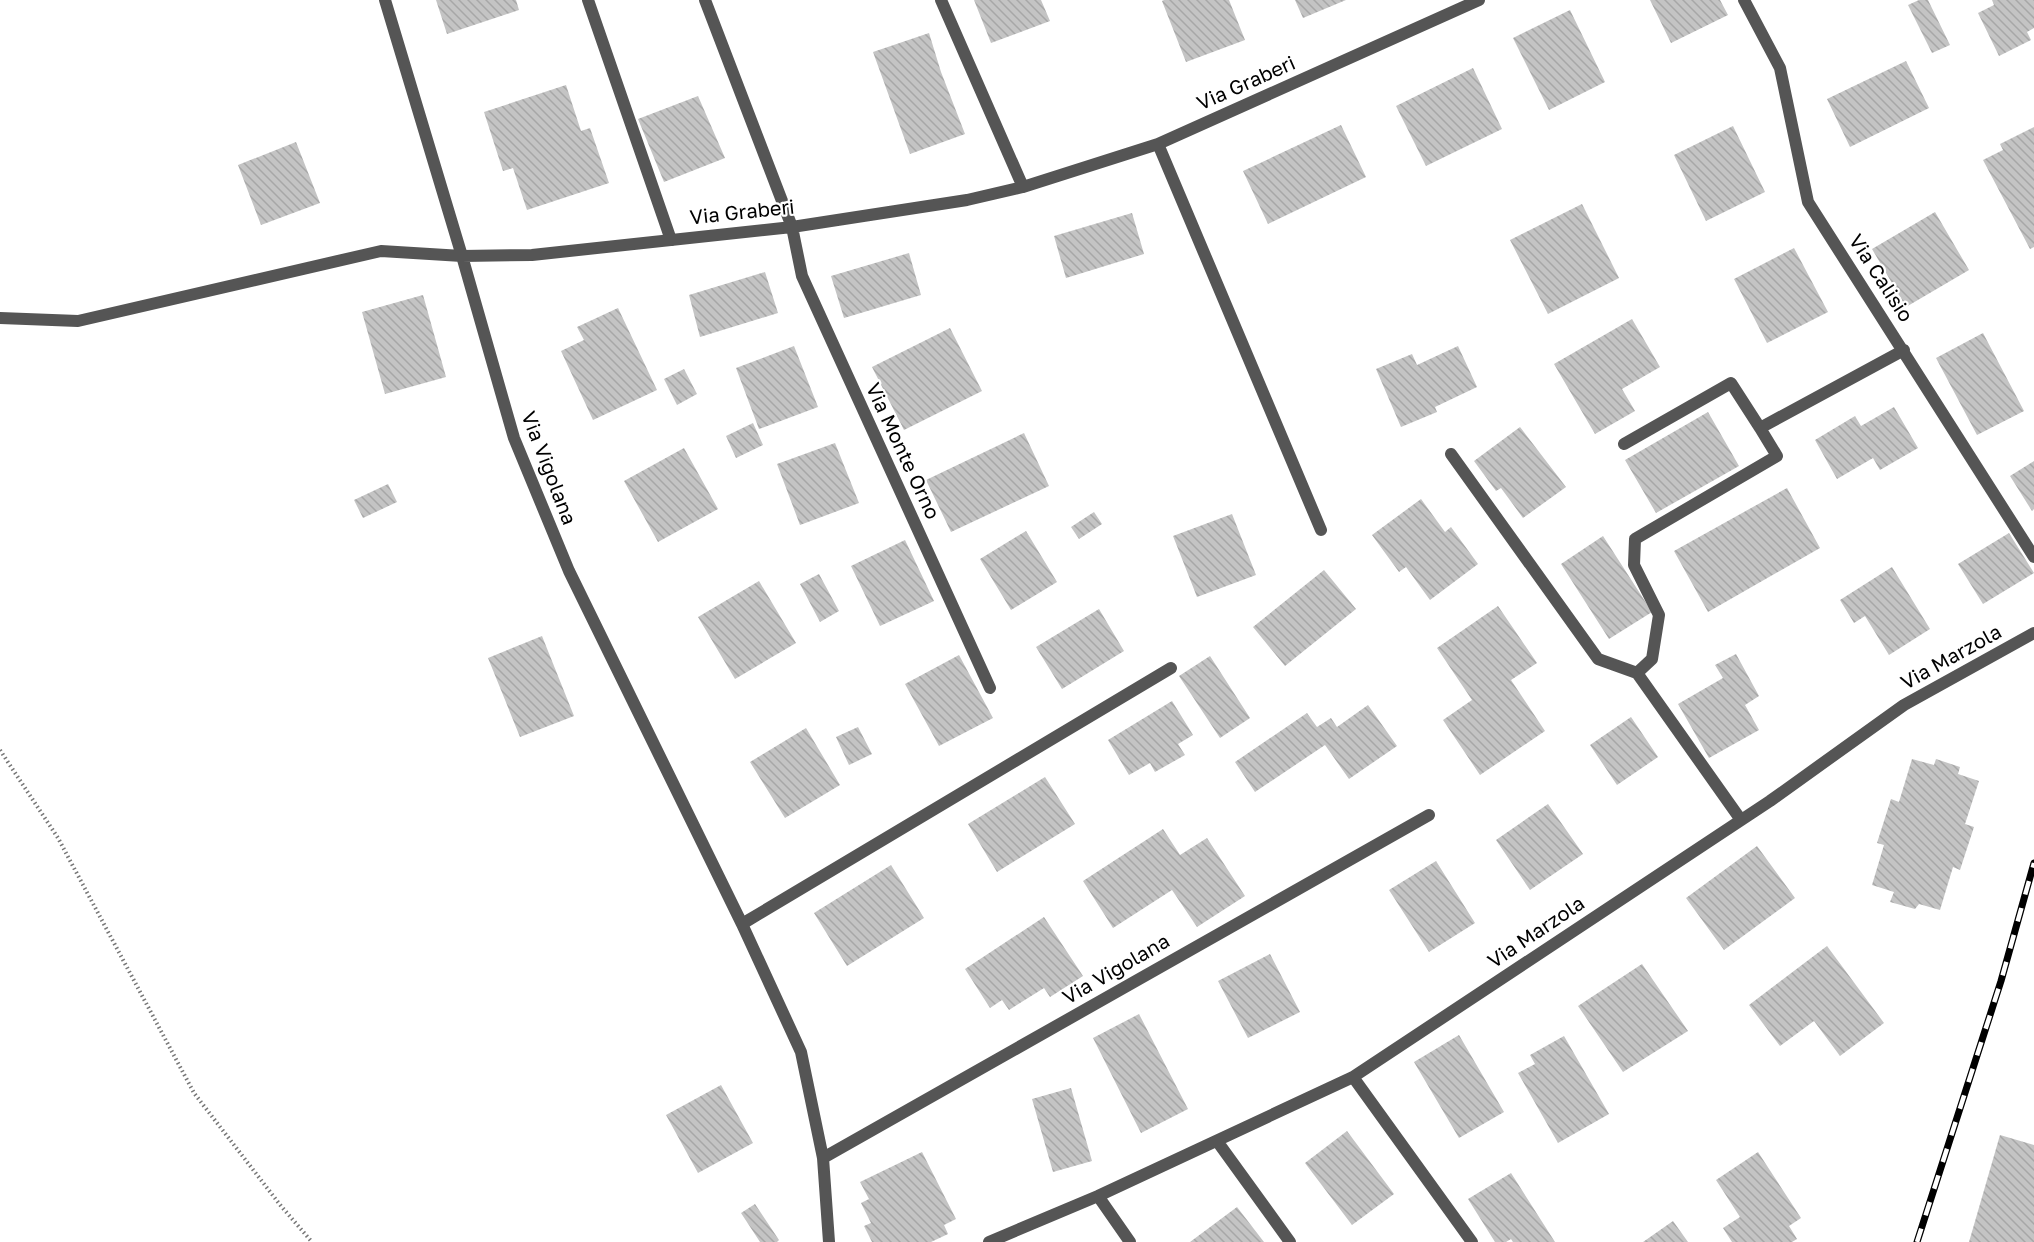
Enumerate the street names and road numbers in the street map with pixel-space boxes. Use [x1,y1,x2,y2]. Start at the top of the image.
street label: Via Graberi [1193,50,1298,114]
street label: Via Graberi [688,194,795,228]
street label: Via Calisio [1845,229,1919,326]
street label: Via Monte Orno [862,378,946,523]
street label: Via Vigolana [517,408,583,528]
street label: Via Marzola [1896,619,2005,694]
street label: Via Marzola [1483,890,1588,972]
street label: Via Vigolana [1058,928,1173,1008]

